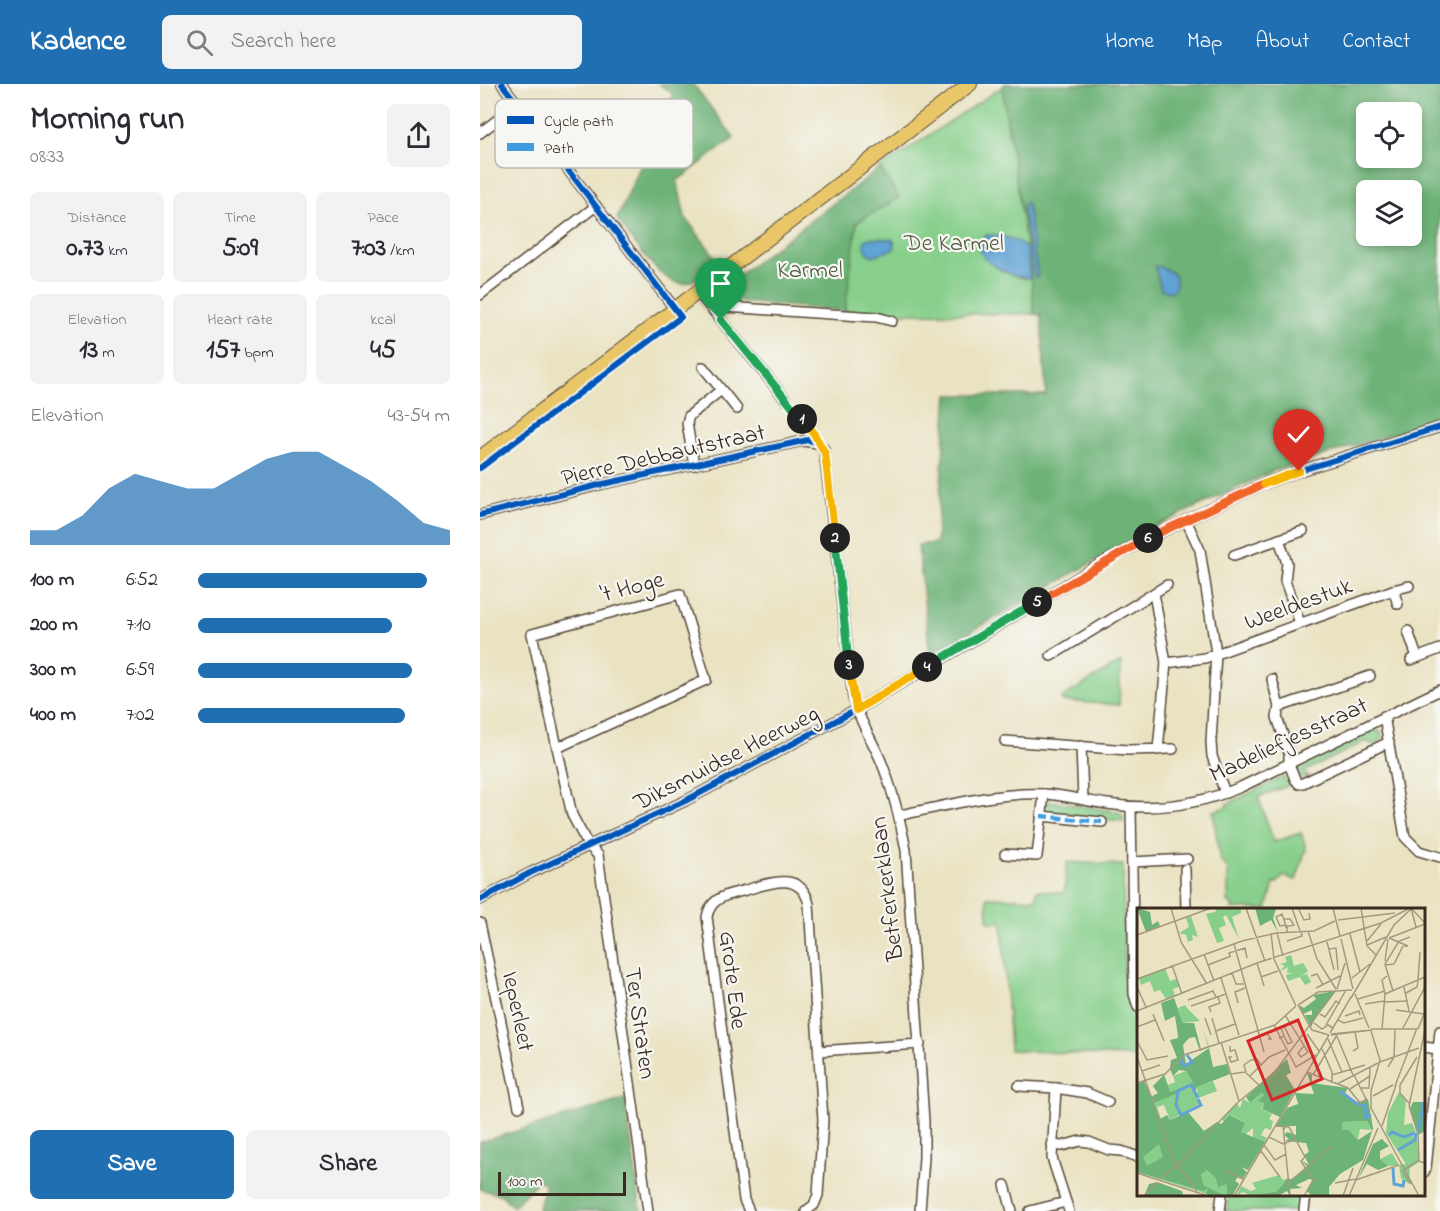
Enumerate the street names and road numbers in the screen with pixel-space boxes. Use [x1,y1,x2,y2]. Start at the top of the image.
street label: Pierre Debbautstraat [558,416,769,497]
street label: 't Hoge [597,563,669,614]
street label: Weeldestuk [1240,569,1358,641]
street label: Madeliefjesstraat [1204,689,1374,793]
street label: Diksmuidse Heerweg [627,697,826,822]
street label: Betferkerklaan [862,814,915,964]
street label: Grote Ede [708,929,755,1032]
street label: Ter Straten [613,965,664,1081]
street label: Ieperleet [491,968,542,1055]

